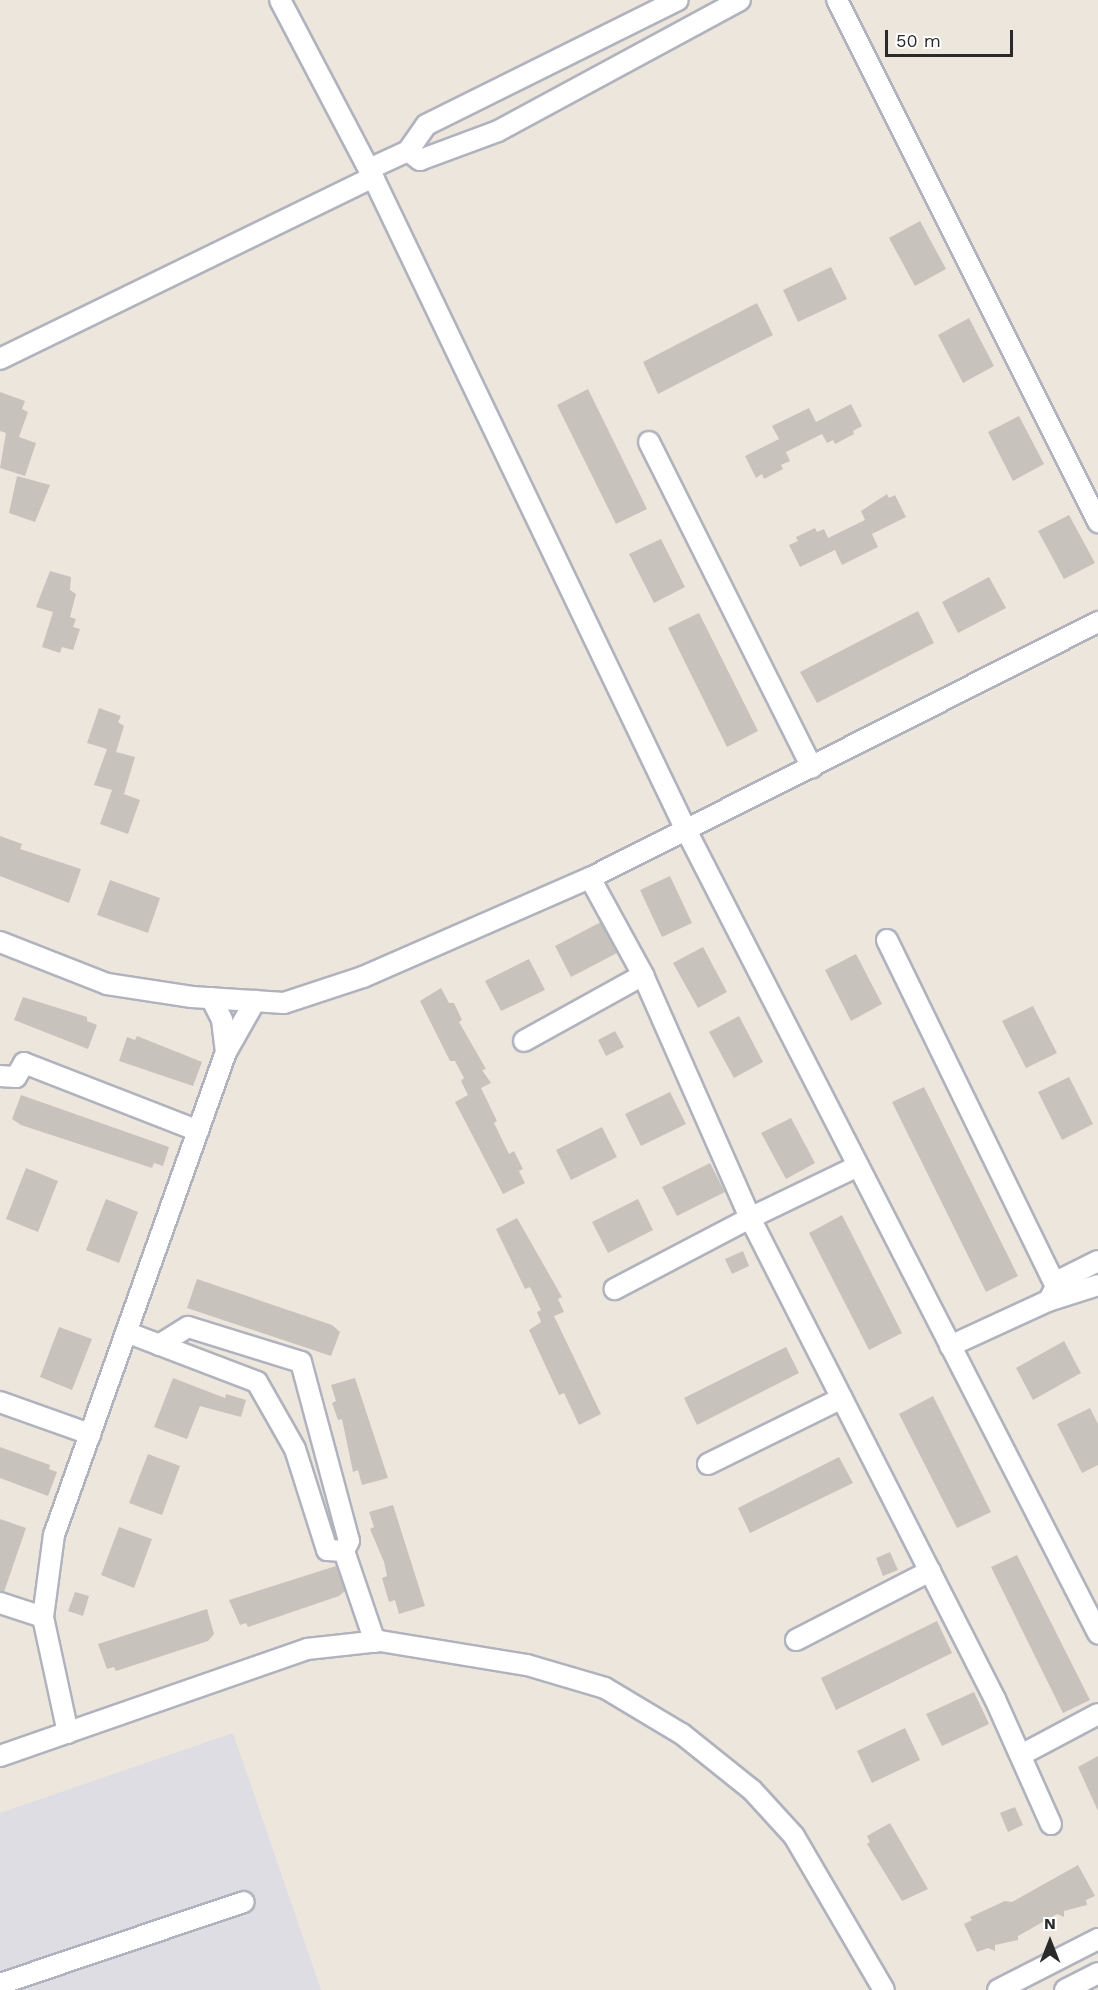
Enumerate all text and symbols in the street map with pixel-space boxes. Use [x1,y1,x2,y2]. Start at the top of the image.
scale bar [888,18,1016,56]
text: 50 m [896,30,941,51]
north arrow [1020,1912,1080,1972]
text: N [1044,1914,1056,1933]

